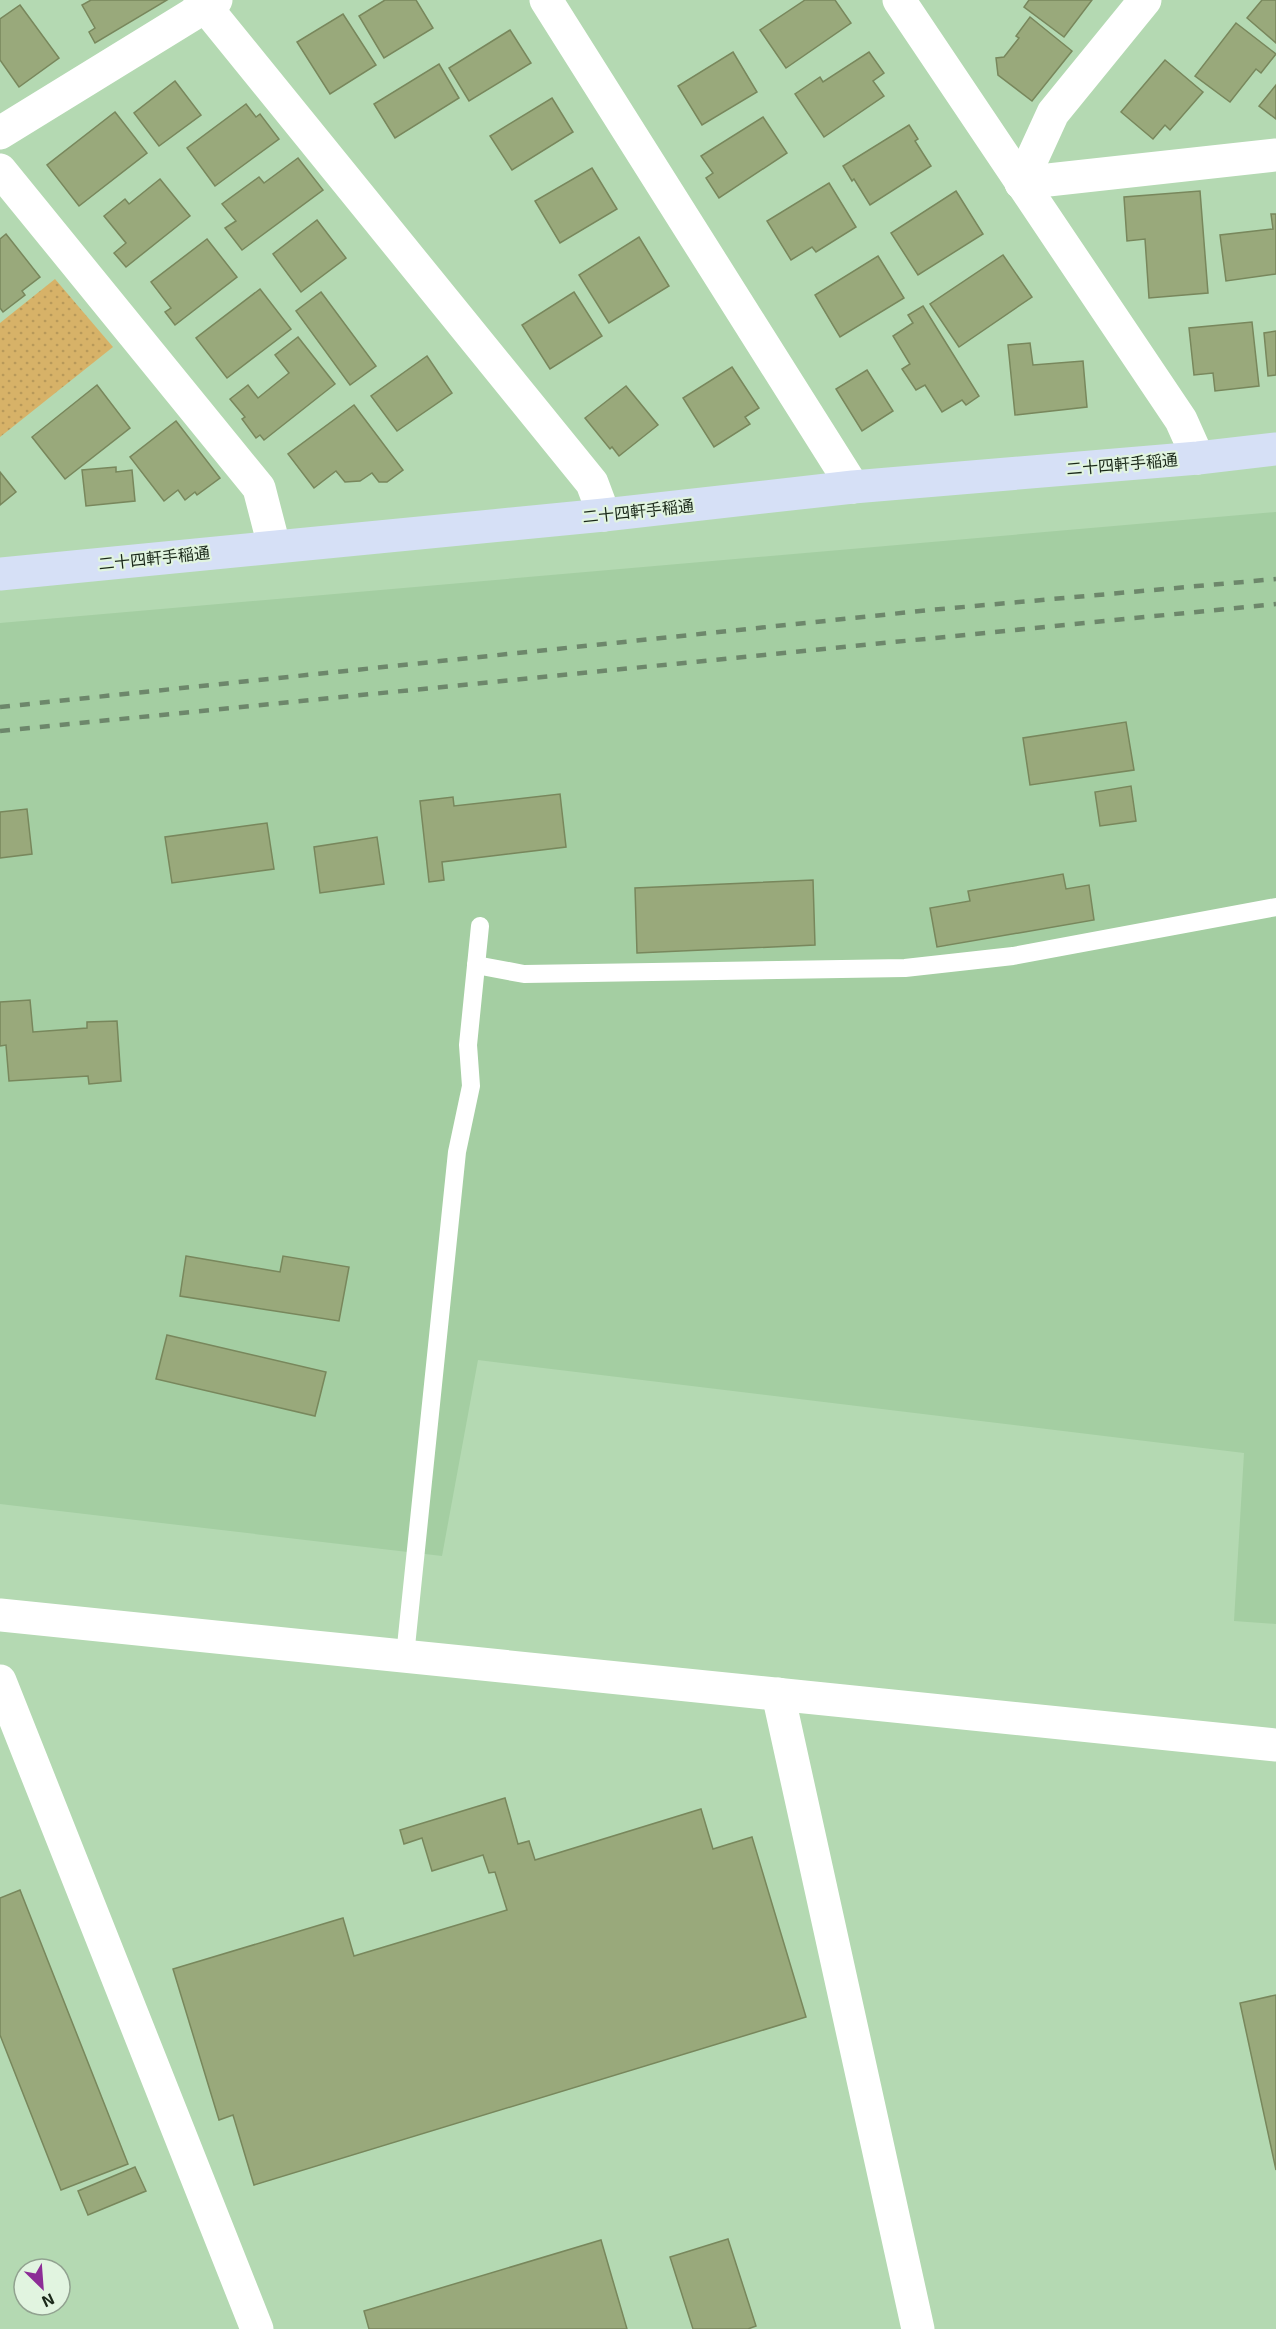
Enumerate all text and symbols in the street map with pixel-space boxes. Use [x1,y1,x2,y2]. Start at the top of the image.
street label: 二十四軒手稲通 [1065,449,1179,478]
street label: 二十四軒手稲通 [581,495,695,526]
street label: 二十四軒手稲通 [97,542,211,573]
north arrow [12,2257,72,2317]
text: N [39,2290,58,2312]

